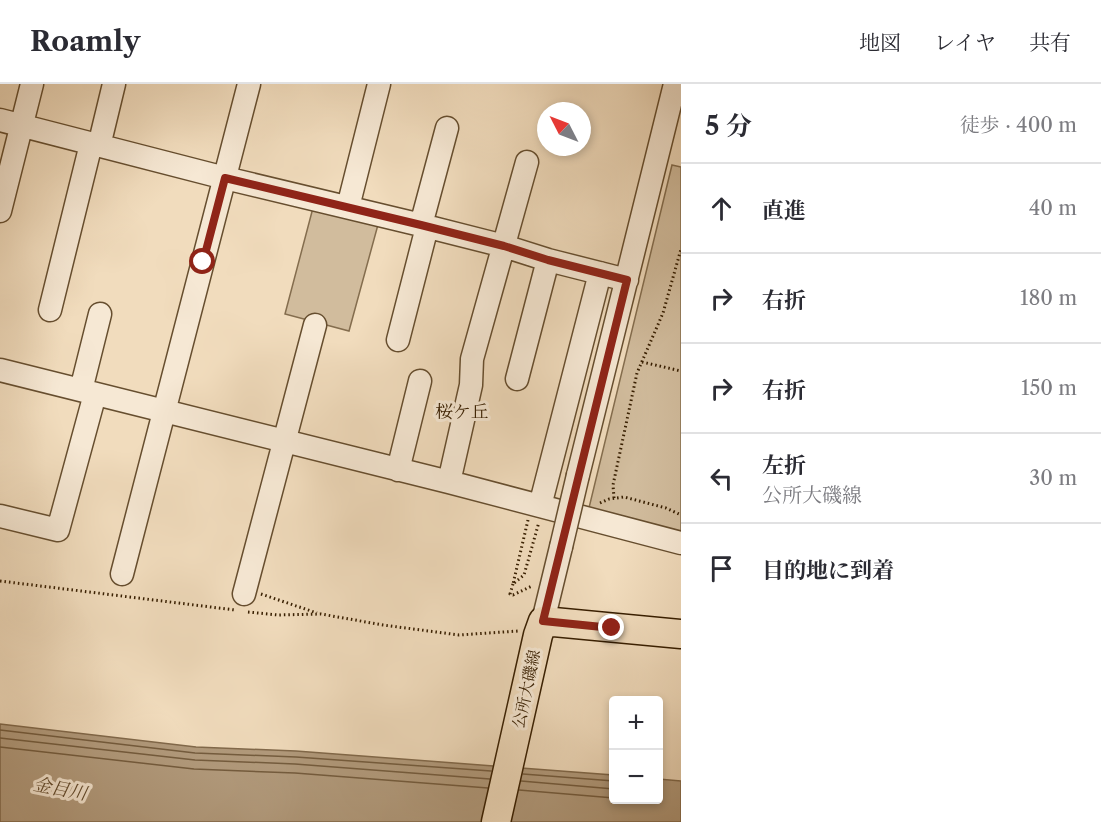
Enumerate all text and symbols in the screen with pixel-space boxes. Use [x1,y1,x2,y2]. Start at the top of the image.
text: Roamly [30,24,140,58]
text: 地図 [859,30,901,55]
text: レイヤ [934,30,996,55]
text: 共有 [1029,30,1071,55]
north arrow [537,102,591,156]
text: 5 分 [705,110,752,142]
text: 徒歩 · 400 m [960,113,1077,137]
icon: ahead [705,192,738,225]
text: 40 m [1029,196,1077,220]
text: 直進 [762,197,806,224]
route start [189,248,215,274]
icon: right [705,282,738,315]
text: 180 m [1020,286,1077,310]
text: 右折 [762,287,806,314]
icon: right [705,372,738,405]
text: 150 m [1021,376,1077,400]
text: 右折 [762,377,806,404]
district label: 桜ケ丘 [435,401,489,423]
text: 左折 [762,452,806,479]
icon: left [705,462,738,495]
text: 30 m [1029,466,1077,490]
text: 公所大磯線 [762,483,862,507]
icon: arrive [705,552,738,585]
text: 目的地に到着 [762,557,894,584]
route end [598,614,624,640]
street label: 公所大磯線 [508,648,544,730]
map controls [609,696,663,804]
button: + [609,696,663,750]
button: − [609,750,663,804]
water label: 金目川 [31,773,91,805]

